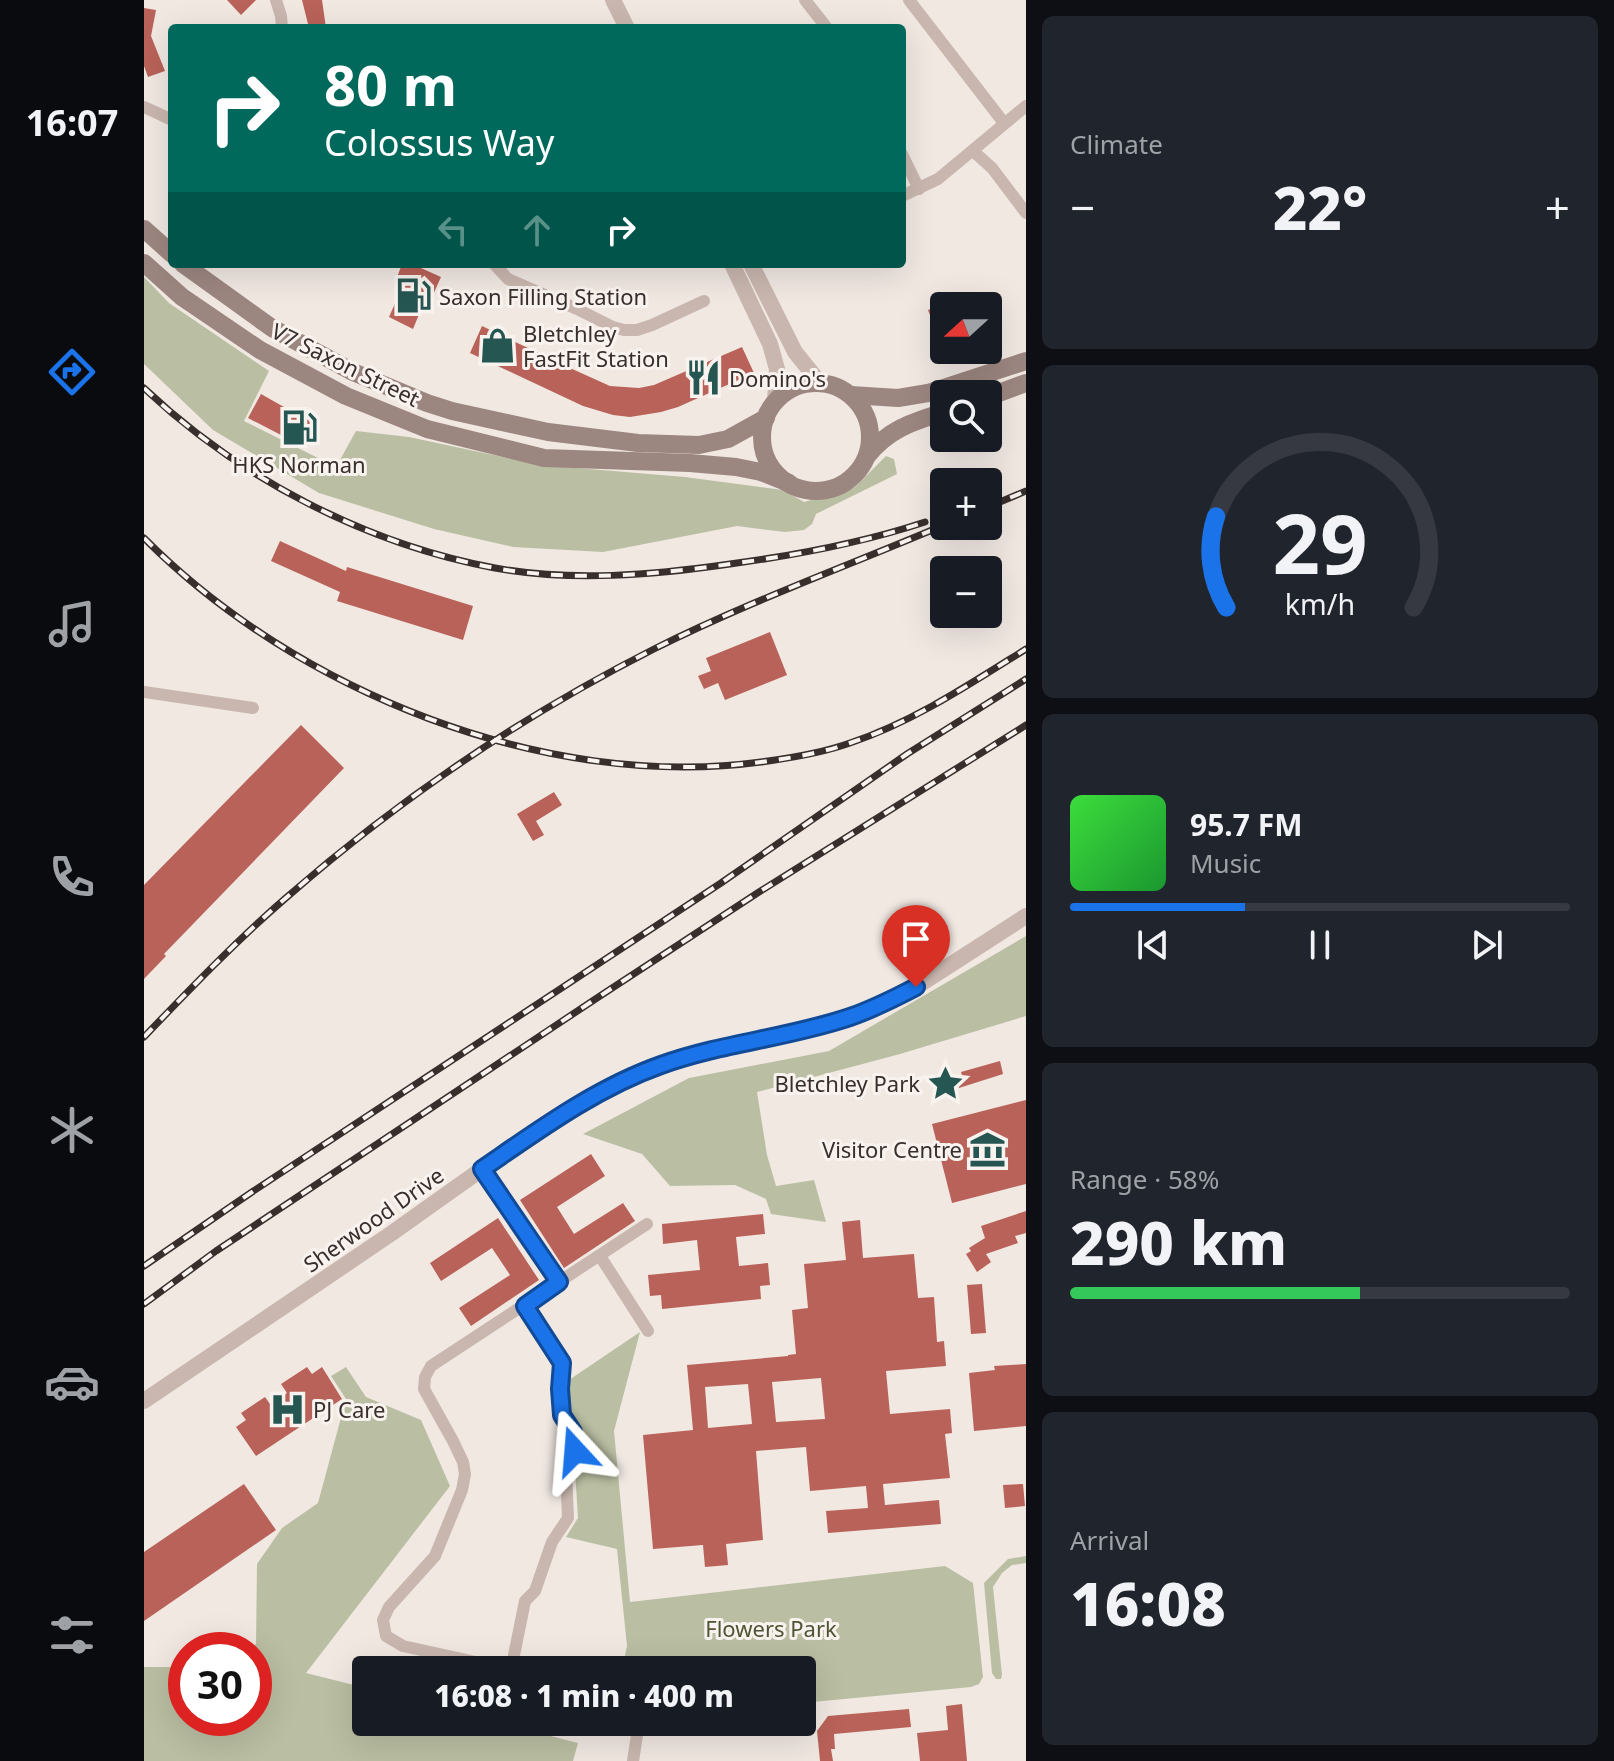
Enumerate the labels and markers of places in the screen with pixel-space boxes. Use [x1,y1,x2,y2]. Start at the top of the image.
fuel station icon: Saxon Filling Station [394,277,432,315]
place label: Saxon Filling Station [439,281,647,311]
place label: Bletchley FastFit Station [523,318,669,373]
shop icon: Bletchley FastFit Station [478,327,516,365]
restaurant icon: Domino's [684,359,722,397]
place label: Domino's [729,363,826,393]
fuel station icon: HKS Norman [280,409,318,447]
place label: HKS Norman [232,449,366,479]
pin [882,905,950,987]
place icon: Bletchley Park [927,1064,965,1102]
place label: Bletchley Park [774,1068,920,1098]
museum icon: Visitor Centre [969,1130,1007,1168]
place label: Visitor Centre [822,1134,962,1164]
hospital icon: PJ Care [268,1390,306,1428]
place label: PJ Care [313,1394,385,1424]

